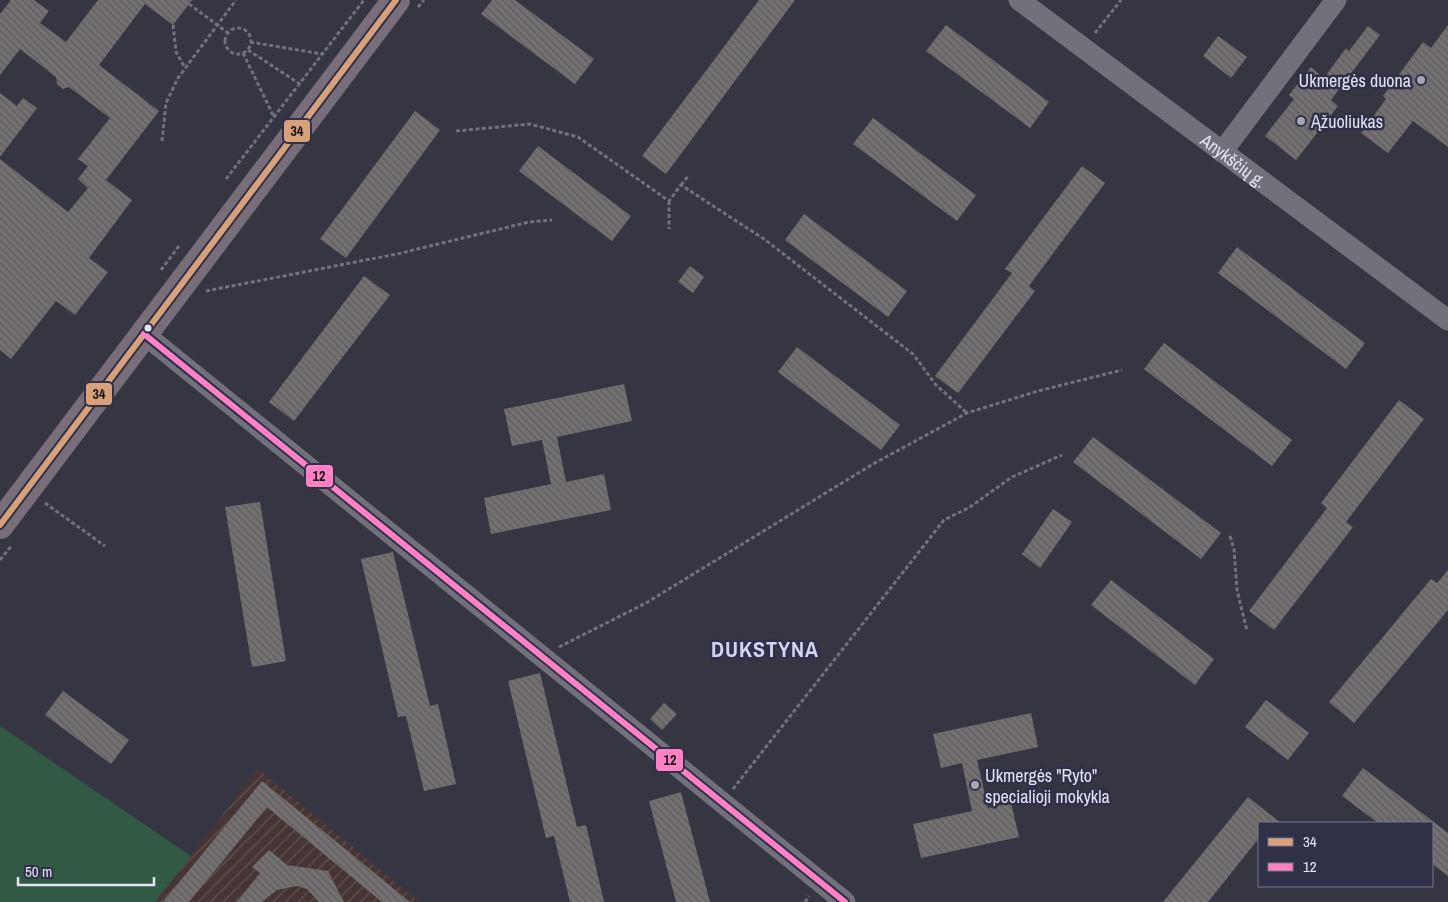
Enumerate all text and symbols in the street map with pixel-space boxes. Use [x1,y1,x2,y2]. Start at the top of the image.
place label: Ukmergės duona [1299,68,1411,93]
marker: Ukmergės duona [1415,74,1427,86]
place label: Ąžuoliukas [1310,109,1383,134]
marker: Ąžuoliukas [1295,115,1307,127]
line badge: 34 [283,119,311,143]
text: 34 [291,122,304,140]
street label: Anykščių g. [1195,127,1272,193]
unlabelled marker [143,323,153,333]
line badge: 34 [85,382,113,406]
text: 34 [93,385,106,403]
line badge: 12 [305,464,334,488]
text: 12 [313,467,325,485]
district label: DUKSTYNA [711,634,819,664]
line badge: 12 [655,748,684,772]
text: 12 [664,751,676,769]
place label: Ukmergės "Ryto" specialioji mokykla [985,763,1110,809]
marker: Ukmergės "Ryto" specialioji mokykla [969,779,981,791]
legend [1258,822,1433,887]
text: 34 [1303,831,1317,852]
scale bar [18,854,154,886]
text: 12 [1303,856,1317,877]
text: 50 m [25,861,52,882]

